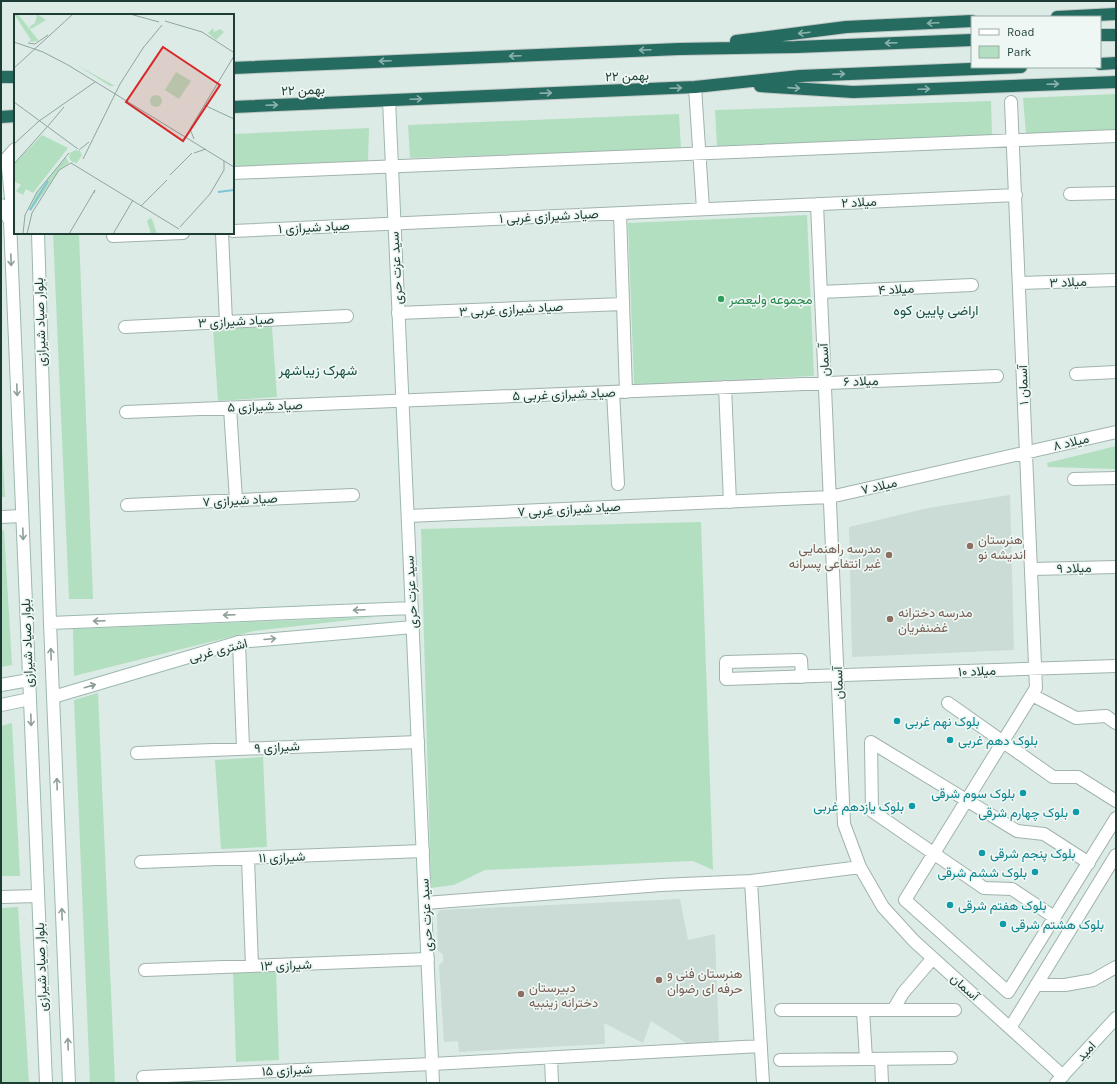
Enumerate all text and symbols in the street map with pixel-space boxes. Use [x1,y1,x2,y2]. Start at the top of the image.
inset map [14,14,234,234]
legend [971,16,1101,68]
one-way arrow [927,19,940,27]
text: Road [1007,25,1035,39]
one-way arrow [797,29,810,37]
one-way arrow [885,40,898,47]
text: Park [1007,45,1032,59]
one-way arrow [639,47,652,54]
one-way arrow [509,52,522,59]
one-way arrow [379,58,392,65]
street label: ۲۲ بهمن [605,68,649,85]
one-way arrow [832,71,845,78]
one-way arrow [1046,80,1059,88]
street label: ۲۲ بهمن [281,82,325,99]
one-way arrow [669,84,682,92]
one-way arrow [787,84,800,92]
one-way arrow [917,85,930,93]
one-way arrow [539,90,552,97]
one-way arrow [409,95,422,103]
one-way arrow [265,102,278,109]
street label: میلاد ۲ [841,194,877,210]
street label: صیاد شیرازی غربی ۱ [499,206,599,227]
street label: صیاد شیرازی ۱ [278,218,350,237]
street label: سید عزت حری [387,231,406,305]
one-way arrow [8,253,15,266]
street label: میلاد ۳ [1049,274,1087,290]
street label: بلوار صیاد شیرازی [31,277,50,367]
street label: میلاد ۴ [878,281,915,297]
place label: مجموعه ولیعصر [728,292,813,308]
marker: مجموعه ولیعصر [716,294,726,304]
street label: صیاد شیرازی غربی ۳ [459,299,564,320]
district label: اراضی پایین کوه [893,302,979,320]
street label: صیاد شیرازی ۳ [198,312,275,331]
street label: آسمان [816,342,833,377]
district label: شهرک زیباشهر [278,362,357,379]
street label: آسمان ۱ [1015,364,1032,405]
street label: میلاد ۶ [843,373,879,389]
one-way arrow [13,383,20,396]
street label: صیاد شیرازی غربی ۵ [512,385,616,404]
street label: صیاد شیرازی ۵ [227,397,303,416]
street label: میلاد ۸ [1052,431,1091,453]
street label: میلاد ۷ [860,475,899,497]
street label: صیاد شیرازی ۷ [202,491,278,510]
street label: صیاد شیرازی غربی ۷ [517,499,621,520]
one-way arrow [19,527,27,540]
place label: هنرستان اندیشه نو [978,532,1026,563]
place label: مدرسه راهنمایی غیر انتفاعی پسرانه [789,541,881,573]
marker: هنرستان اندیشه نو [965,541,975,551]
marker: مدرسه راهنمایی غیر انتفاعی پسرانه [884,550,894,560]
street label: سید عزت حری [402,555,421,629]
street label: میلاد ۹ [1056,560,1092,576]
street label: بلوار صیاد شیرازی [18,598,37,688]
place label: مدرسه دخترانه غضنفریان [898,605,973,636]
one-way arrow [353,606,366,614]
one-way arrow [223,612,236,619]
marker: مدرسه دخترانه غضنفریان [885,614,895,624]
one-way arrow [93,617,106,624]
street label: اشتری غربی [187,635,249,666]
one-way arrow [263,636,276,643]
one-way arrow [47,648,55,661]
street label: میلاد ۱۰ [958,663,996,679]
street label: آسمان [830,665,847,700]
one-way arrow [84,682,97,689]
one-way arrow [27,713,34,726]
place label: بلوک نهم غربی [905,714,980,730]
marker: بلوک نهم غربی [892,716,902,726]
place label: بلوک دهم غربی [958,733,1038,749]
marker: بلوک دهم غربی [945,735,955,745]
street label: شیرازی ۹ [254,738,300,757]
one-way arrow [53,778,60,791]
place label: بلوک سوم شرقی [931,786,1015,802]
marker: بلوک سوم شرقی [1018,788,1028,798]
place label: بلوک یازدهم غربی [813,799,904,815]
marker: بلوک یازدهم غربی [907,801,917,811]
place label: بلوک چهارم شرقی [978,805,1068,822]
marker: بلوک چهارم شرقی [1071,807,1081,817]
place label: بلوک پنجم شرقی [990,846,1076,863]
marker: بلوک پنجم شرقی [977,848,987,858]
street label: شیرازی ۱۱ [258,849,306,866]
place label: بلوک ششم شرقی [937,865,1027,881]
marker: بلوک ششم شرقی [1030,867,1040,877]
street label: سید عزت حری [417,878,436,952]
place label: بلوک هفتم شرقی [958,898,1047,914]
marker: بلوک هفتم شرقی [945,900,955,910]
one-way arrow [58,908,66,921]
place label: بلوک هشتم شرقی [1011,917,1104,933]
marker: بلوک هشتم شرقی [998,919,1008,929]
street label: بلوار صیاد شیرازی [32,922,51,1012]
street label: شیرازی ۱۳ [260,957,312,974]
place label: هنرستان فنی و حرفه ای رضوان [667,966,743,997]
street label: آسمان [947,970,983,1005]
marker: هنرستان فنی و حرفه ای رضوان [654,975,664,985]
place label: دبیرستان دخترانه زینبیه [529,980,598,1011]
marker: دبیرستان دخترانه زینبیه [516,989,526,999]
one-way arrow [64,1038,71,1051]
street label: امید [1073,1038,1099,1064]
street label: شیرازی ۱۵ [261,1061,313,1080]

